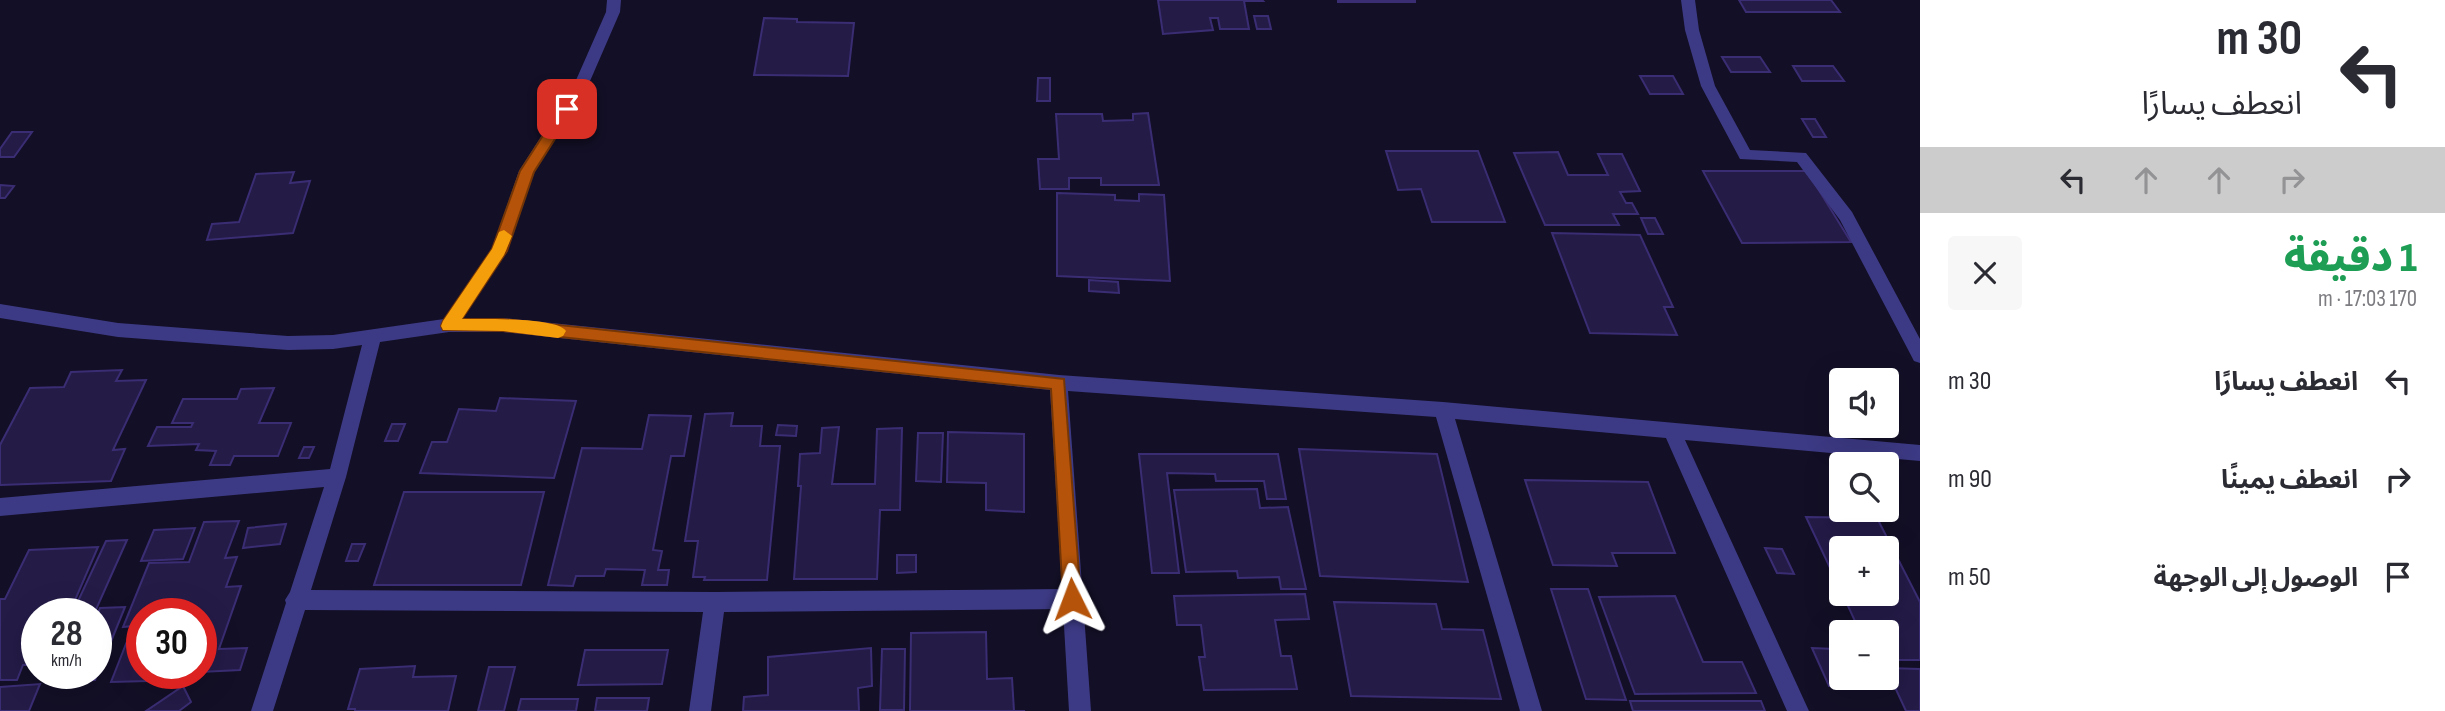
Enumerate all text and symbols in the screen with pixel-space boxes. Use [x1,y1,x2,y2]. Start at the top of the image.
text: 30 m [2217,10,2302,69]
icon: left [2326,28,2417,119]
pin [537,79,597,139]
text: انعطف يسارًا [2142,85,2302,124]
icon: arrive [548,90,586,128]
icon: left [2054,161,2092,199]
icon: ahead [2127,161,2165,199]
icon: ahead [2200,161,2238,199]
icon: right [2273,161,2311,199]
text: 1 دقيقة [2284,233,2417,284]
button: close [1948,236,2022,310]
text: 170 m · 17:03 [2318,285,2417,313]
icon: left [2379,362,2417,400]
text: 30 m [1948,366,1991,397]
text: انعطف يسارًا [2214,367,2358,398]
map controls [1829,368,1899,690]
button: sound [1829,368,1899,438]
button: search [1829,452,1899,522]
icon: right [2379,460,2417,498]
text: 90 m [1948,464,1992,495]
text: انعطف يمينًا [2221,465,2358,496]
button: + [1829,536,1899,606]
icon: arrive [2379,558,2417,596]
position arrow [1035,562,1109,636]
text: 50 m [1948,562,1991,593]
text: الوصول إلى الوجهة [2154,563,2358,594]
speed limit sign: 30 [126,598,217,689]
text: 28 [51,613,82,656]
button: − [1829,620,1899,690]
text: km/h [51,650,82,671]

